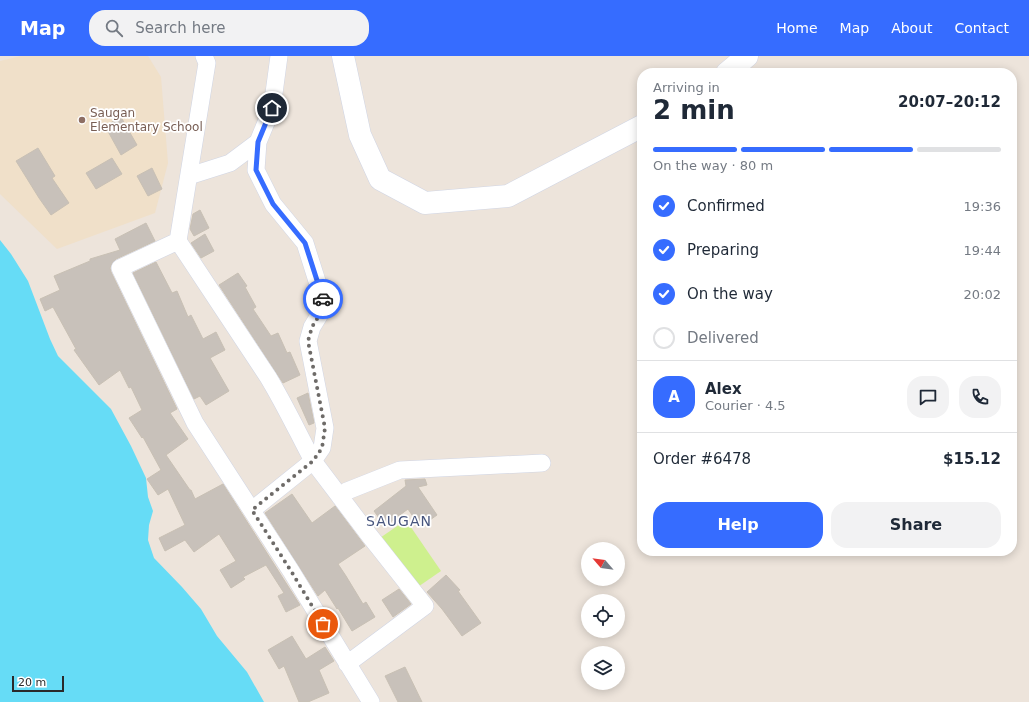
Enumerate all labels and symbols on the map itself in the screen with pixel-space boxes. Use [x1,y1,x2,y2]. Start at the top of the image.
pin [255,91,289,125]
place label: Saugan Elementary School [90,106,203,134]
marker: Saugan Elementary School [77,115,87,125]
courier [303,279,343,319]
district label: SAUGAN [366,513,432,529]
north arrow [581,542,625,586]
pin [306,607,340,641]
scale bar [12,674,64,693]

